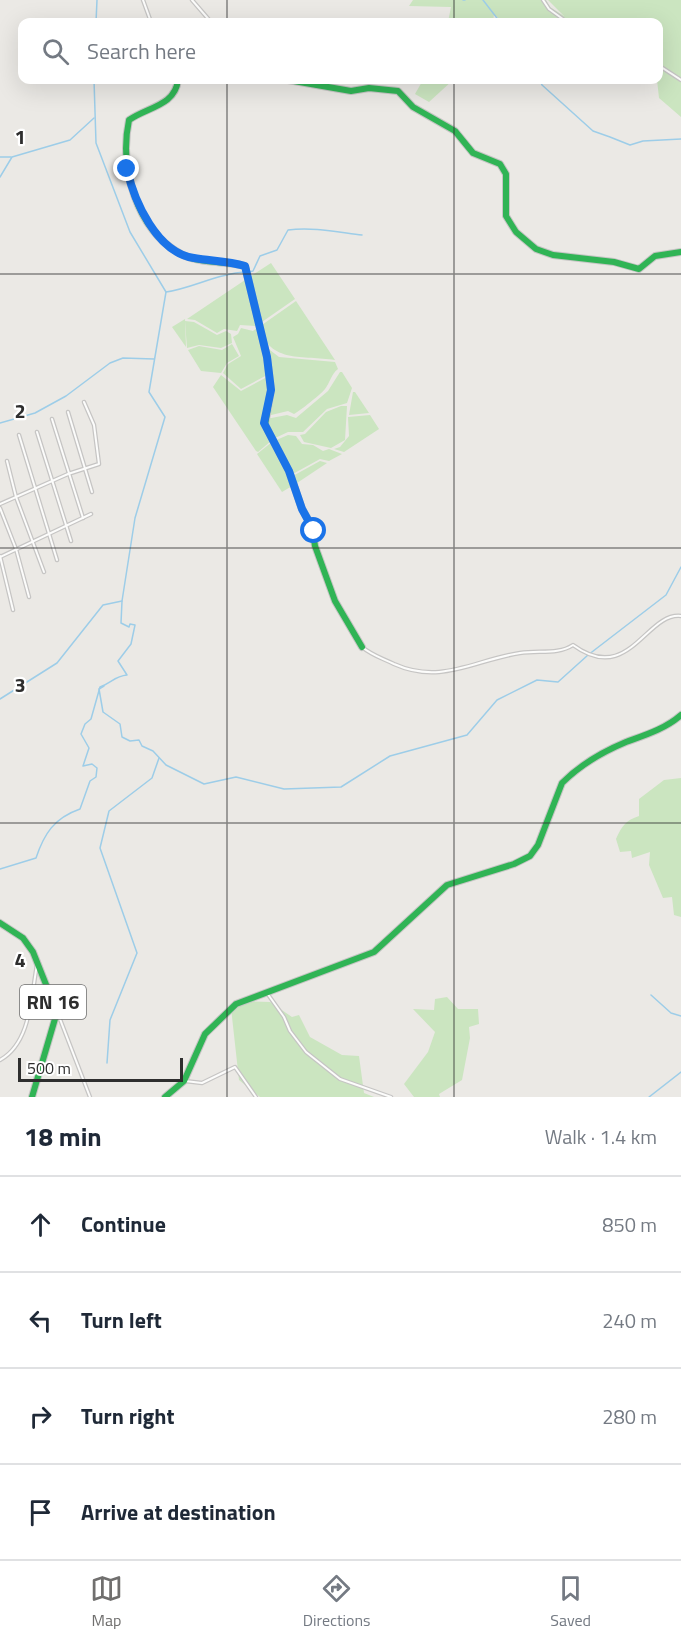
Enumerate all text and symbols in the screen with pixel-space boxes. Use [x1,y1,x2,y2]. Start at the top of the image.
search box [18,18,663,84]
text: Search here [87,34,196,68]
icon: search [39,35,72,68]
text: 1 [14,121,26,152]
route end [113,155,139,181]
text: 2 [14,395,26,426]
route start [300,517,326,543]
text: 3 [14,669,26,700]
text: 4 [14,944,26,975]
road number: RN 16 [20,985,86,1019]
scale bar [18,1055,183,1082]
text: 500 m [27,1056,71,1080]
text: 18 min [24,1117,102,1156]
text: Walk · 1.4 km [545,1121,657,1152]
text: Continue [81,1207,166,1241]
icon: ahead [24,1208,57,1241]
text: 850 m [602,1209,657,1240]
text: Turn left [81,1303,162,1337]
icon: left [24,1304,57,1337]
text: 240 m [602,1305,657,1336]
text: Turn right [81,1399,175,1433]
icon: right [24,1400,57,1433]
text: 280 m [602,1401,657,1432]
text: Arrive at destination [81,1495,276,1529]
icon: arrive [24,1496,57,1529]
tab: Map [90,1572,123,1632]
tab: Directions [303,1572,371,1632]
tab: Saved [550,1572,591,1632]

